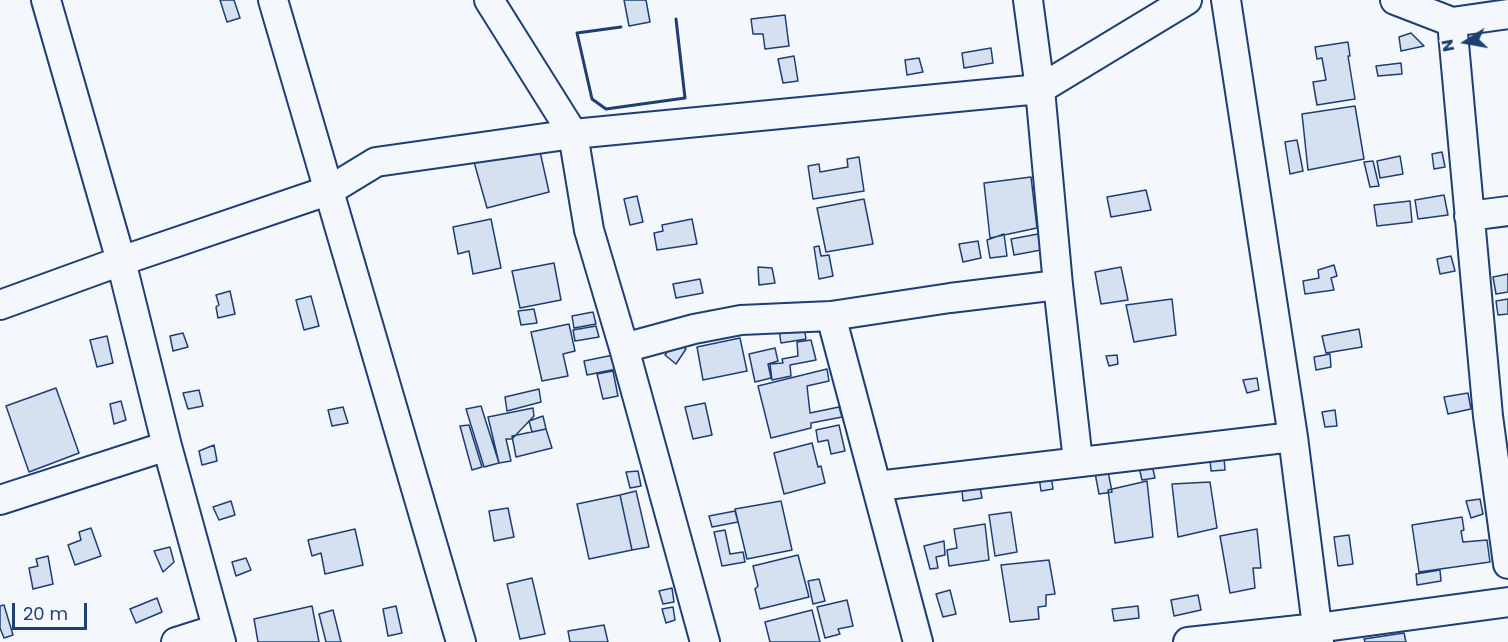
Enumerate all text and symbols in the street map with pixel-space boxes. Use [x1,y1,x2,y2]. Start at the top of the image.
north arrow [1436,12,1496,72]
text: N [1435,37,1460,54]
scale bar [15,591,90,629]
text: 20 m [23,601,68,626]

